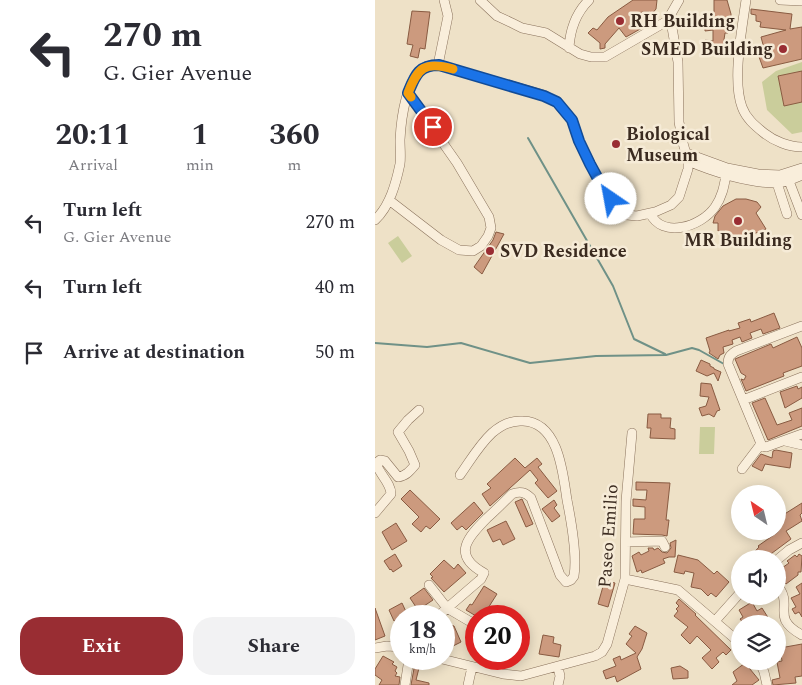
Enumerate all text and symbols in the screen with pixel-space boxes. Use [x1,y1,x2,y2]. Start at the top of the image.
place label: RH Building [630,8,735,35]
text: 270 m [103,9,202,62]
marker: RH Building [614,15,626,27]
icon: left [20,20,85,85]
place label: SMED Building [641,36,773,63]
marker: SMED Building [777,43,789,55]
text: G. Gier Avenue [103,57,252,90]
pin [412,106,454,148]
text: 20:11 [55,112,131,158]
text: 1 [191,112,208,158]
text: 360 [269,112,320,158]
icon: arrive [419,113,447,141]
place label: Biological Museum [626,121,710,169]
marker: Biological Museum [610,138,622,150]
text: Arrival [68,153,118,177]
text: min [186,153,214,177]
text: m [288,153,301,177]
position arrow [584,172,636,224]
text: Turn left [63,196,142,225]
text: 270 m [305,208,355,237]
icon: left [20,209,48,237]
marker: MR Building [732,215,744,227]
text: G. Gier Avenue [63,225,172,249]
place label: MR Building [684,227,792,254]
place label: SVD Residence [500,238,627,265]
marker: SVD Residence [484,245,496,257]
text: Turn left [63,273,142,302]
text: 40 m [315,273,355,302]
icon: left [20,274,48,302]
text: Arrive at destination [63,338,245,367]
text: 50 m [315,338,355,367]
icon: arrive [20,339,48,367]
street label: Paseo Emilio [591,483,626,589]
north arrow [731,485,786,540]
map controls [731,485,786,670]
button: sound [731,550,786,605]
speed limit sign: 20 [465,605,530,670]
text: 18 [408,612,437,650]
button: layers [731,615,786,670]
button: Exit [20,617,183,675]
button: Share [193,617,355,675]
text: km/h [409,640,436,659]

